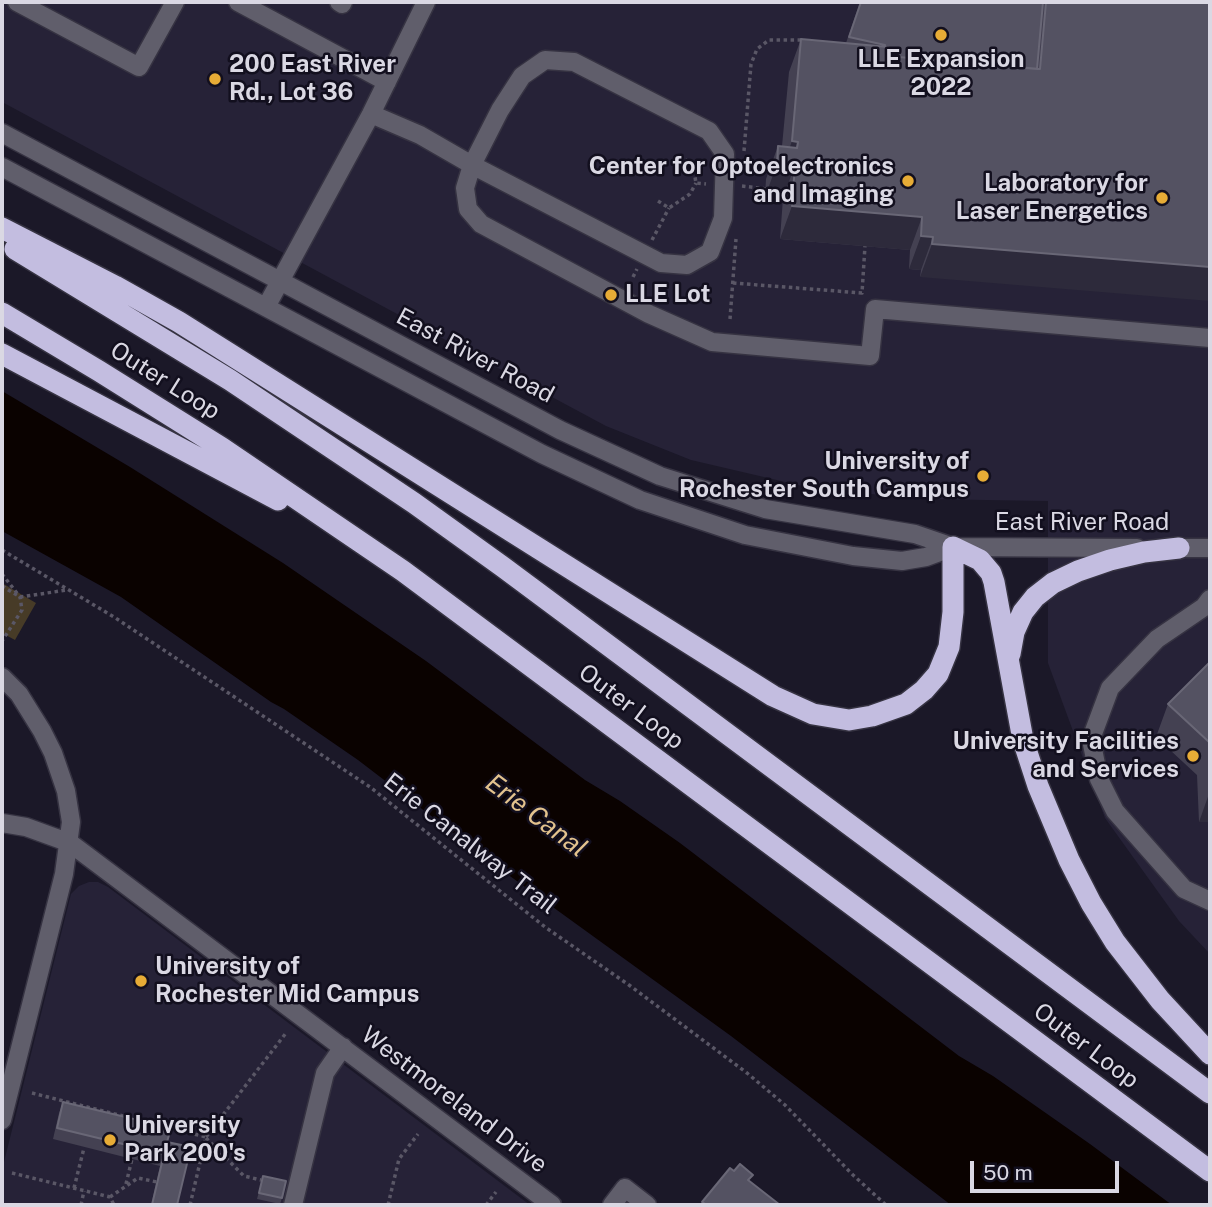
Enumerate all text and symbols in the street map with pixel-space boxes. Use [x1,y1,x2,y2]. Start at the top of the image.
marker: LLE Expansion 2022 [933,27,949,43]
place label: LLE Expansion 2022 [858,46,1024,102]
place label: 200 East River Rd., Lot 36 [229,51,396,107]
marker: 200 East River Rd., Lot 36 [207,71,223,87]
place label: Center for Optoelectronics and Imaging [589,153,894,209]
place label: Laboratory for Laser Energetics [956,170,1148,226]
marker: Center for Optoelectronics and Imaging [900,173,916,189]
marker: Laboratory for Laser Energetics [1154,190,1170,206]
place label: LLE Lot [625,281,710,309]
marker: LLE Lot [603,287,619,303]
street label: East River Road [391,302,559,410]
street label: Outer Loop [105,336,225,426]
place label: University of Rochester South Campus [679,448,969,504]
marker: University of Rochester South Campus [975,468,991,484]
street label: East River Road [995,509,1169,537]
street label: Outer Loop [573,658,689,756]
place label: University Facilities and Services [953,728,1179,784]
marker: University Facilities and Services [1185,748,1201,764]
street label: Erie Canalway Trail [378,767,562,921]
water label: Erie Canal [479,768,593,864]
place label: University of Rochester Mid Campus [155,953,419,1009]
marker: University of Rochester Mid Campus [133,973,149,989]
street label: Outer Loop [1028,997,1144,1095]
street label: Westmoreland Drive [355,1021,553,1179]
place label: University Park 200's [124,1112,246,1168]
marker: University Park 200's [102,1132,118,1148]
scale bar [974,1148,1123,1192]
text: 50 m [983,1160,1033,1185]

